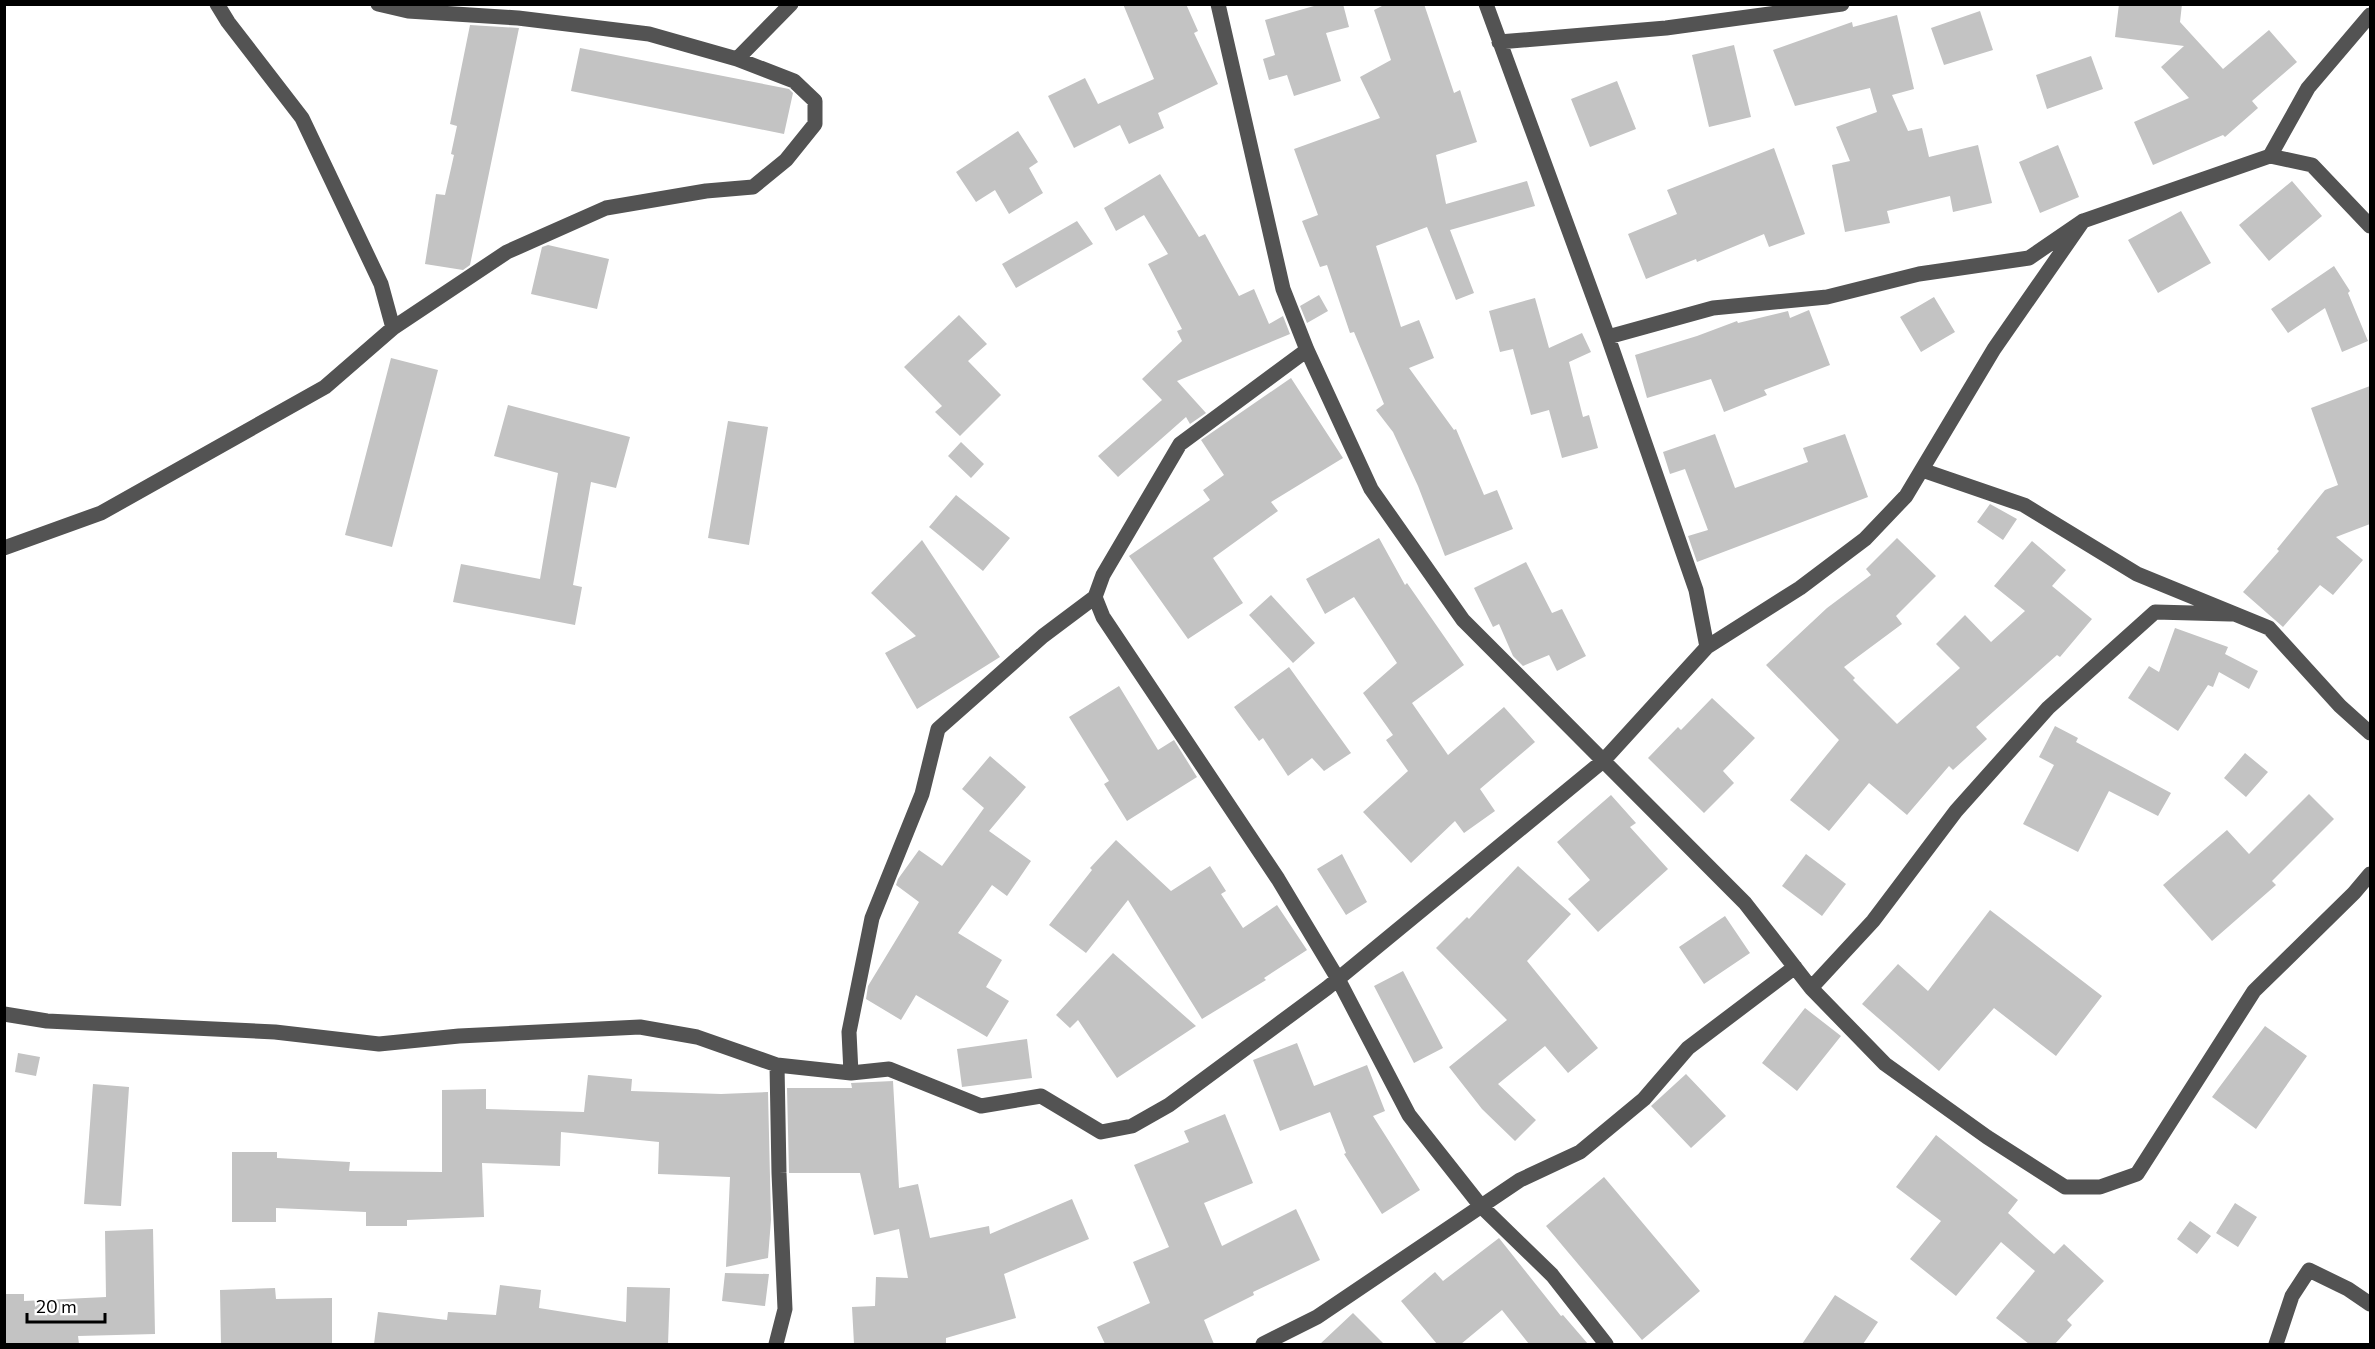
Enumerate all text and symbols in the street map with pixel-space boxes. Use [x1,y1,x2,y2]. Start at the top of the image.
scale bar [27,1286,105,1324]
text: 20 m [36,1295,77,1317]

